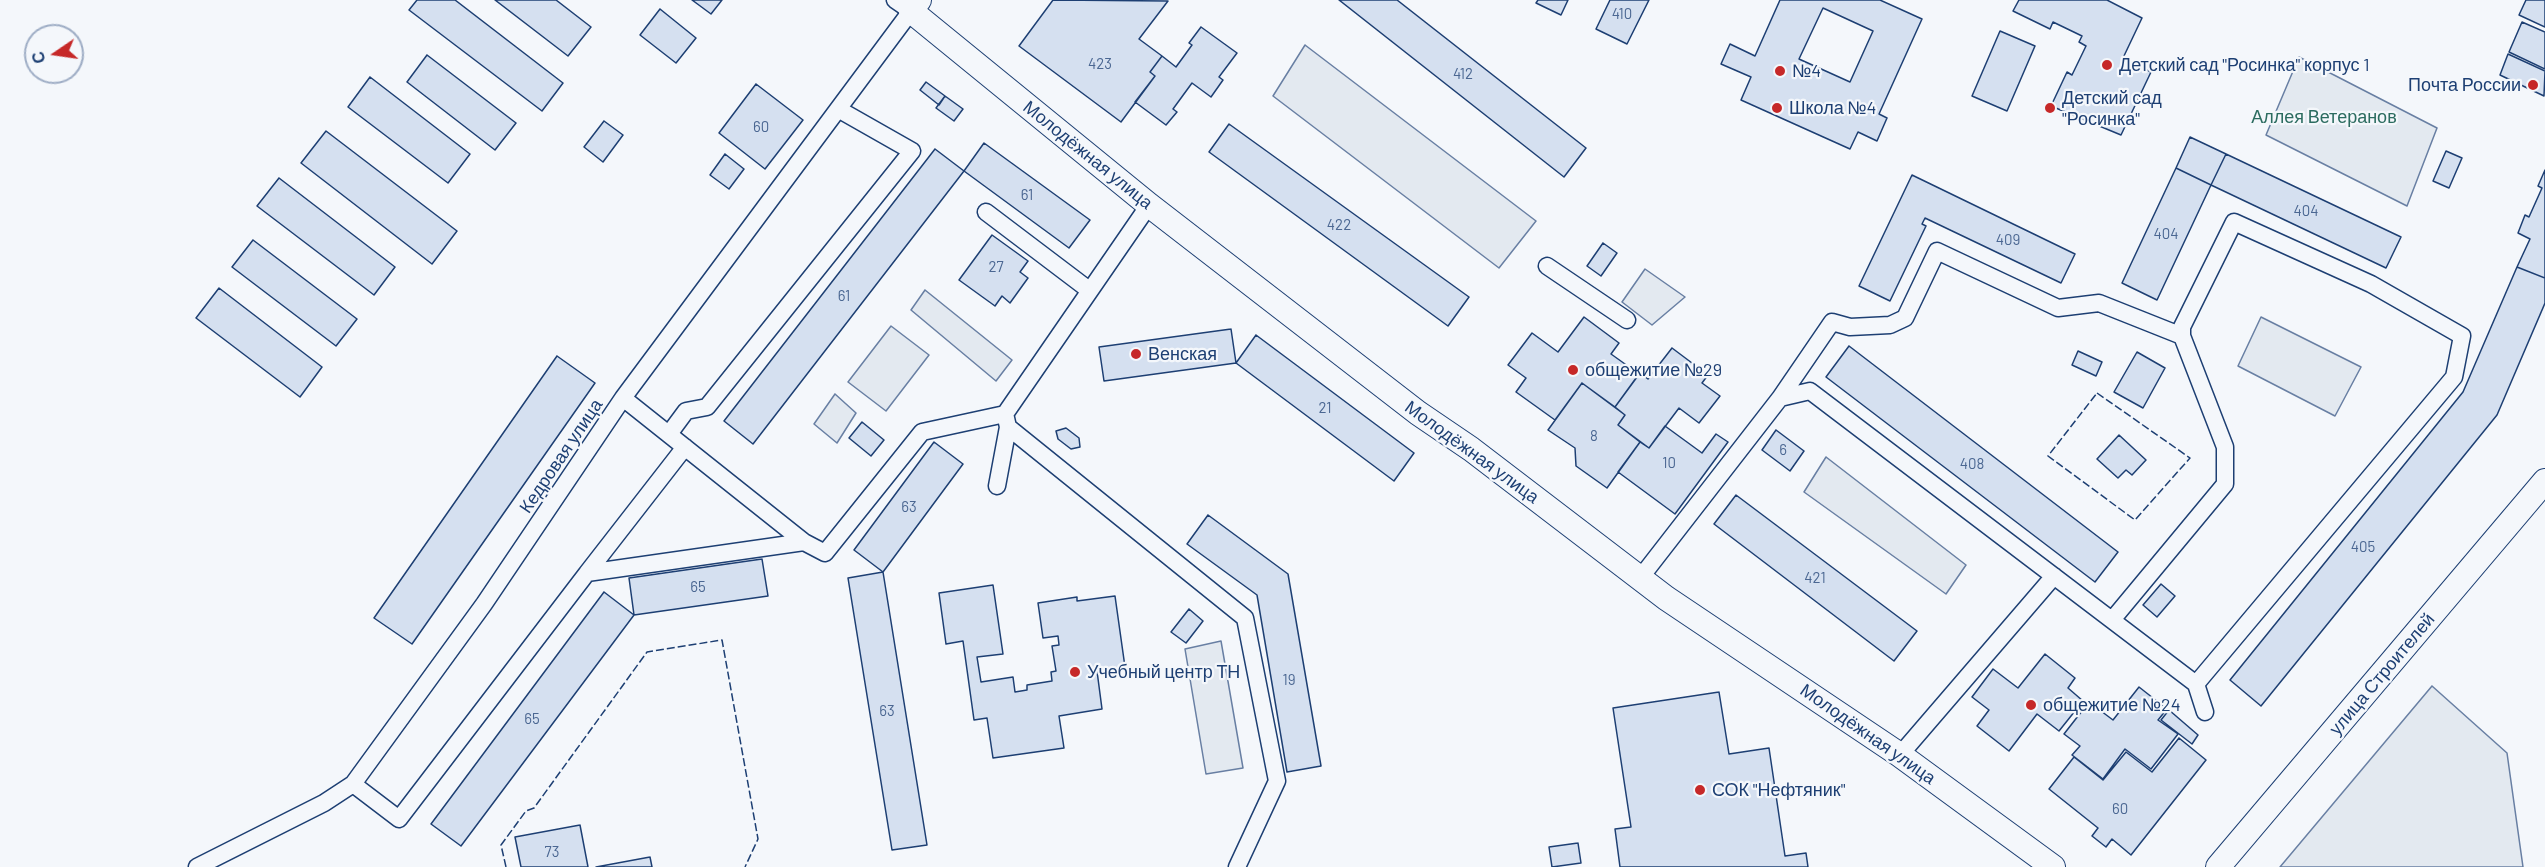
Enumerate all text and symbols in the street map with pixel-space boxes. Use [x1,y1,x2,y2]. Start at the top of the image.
house number: 410 [1612,5,1632,23]
north arrow [24,24,84,84]
text: С [27,50,48,65]
place label: Детский сад "Росинка" корпус 1 [2119,54,2369,76]
house number: 423 [1088,55,1112,73]
marker: Детский сад "Росинка" корпус 1 [2100,58,2114,72]
place label: №4 [1792,60,1821,82]
marker: №4 [1773,64,1787,78]
house number: 412 [1453,65,1473,83]
place label: Почта России [2408,74,2521,96]
marker: Почта России [2526,78,2540,92]
place label: Детский сад "Росинка" [2062,87,2162,130]
street label: Молодёжная улица [1019,96,1157,214]
place label: Школа №4 [1789,97,1877,119]
marker: Школа №4 [1770,101,1784,115]
marker: Детский сад "Росинка" [2043,101,2057,115]
park label: Аллея Ветеранов [2251,106,2397,128]
house number: 60 [753,118,769,136]
house number: 61 [1021,186,1033,204]
house number: 404 [2293,202,2319,220]
house number: 422 [1327,216,1351,234]
house number: 404 [2153,225,2179,243]
house number: 409 [1996,231,2020,249]
house number: 27 [988,258,1004,276]
house number: 61 [838,287,850,305]
place label: Венская [1148,343,1217,365]
marker: Венская [1129,347,1143,361]
place label: общежитие №29 [1585,359,1722,381]
marker: общежитие №29 [1566,363,1580,377]
street label: Кедровая улица [515,395,607,517]
street label: Молодёжная улица [1401,396,1543,508]
house number: 21 [1318,399,1332,417]
house number: 8 [1590,427,1598,445]
house number: 6 [1779,441,1787,459]
house number: 10 [1662,454,1676,472]
house number: 408 [1960,455,1984,473]
house number: 63 [901,498,917,516]
house number: 405 [2351,538,2375,556]
house number: 421 [1804,569,1826,587]
house number: 65 [690,578,706,596]
street label: улица Строителей [2325,609,2439,739]
place label: Учебный центр ТН [1087,661,1240,683]
marker: Учебный центр ТН [1068,665,1082,679]
house number: 19 [1282,671,1296,689]
street label: Молодёжная улица [1796,679,1940,789]
place label: общежитие №24 [2043,694,2181,716]
marker: общежитие №24 [2024,698,2038,712]
house number: 63 [879,702,895,720]
house number: 65 [524,710,540,728]
place label: СОК "Нефтяник" [1712,779,1845,801]
marker: СОК "Нефтяник" [1693,783,1707,797]
house number: 60 [2112,800,2128,818]
house number: 73 [545,843,559,861]

